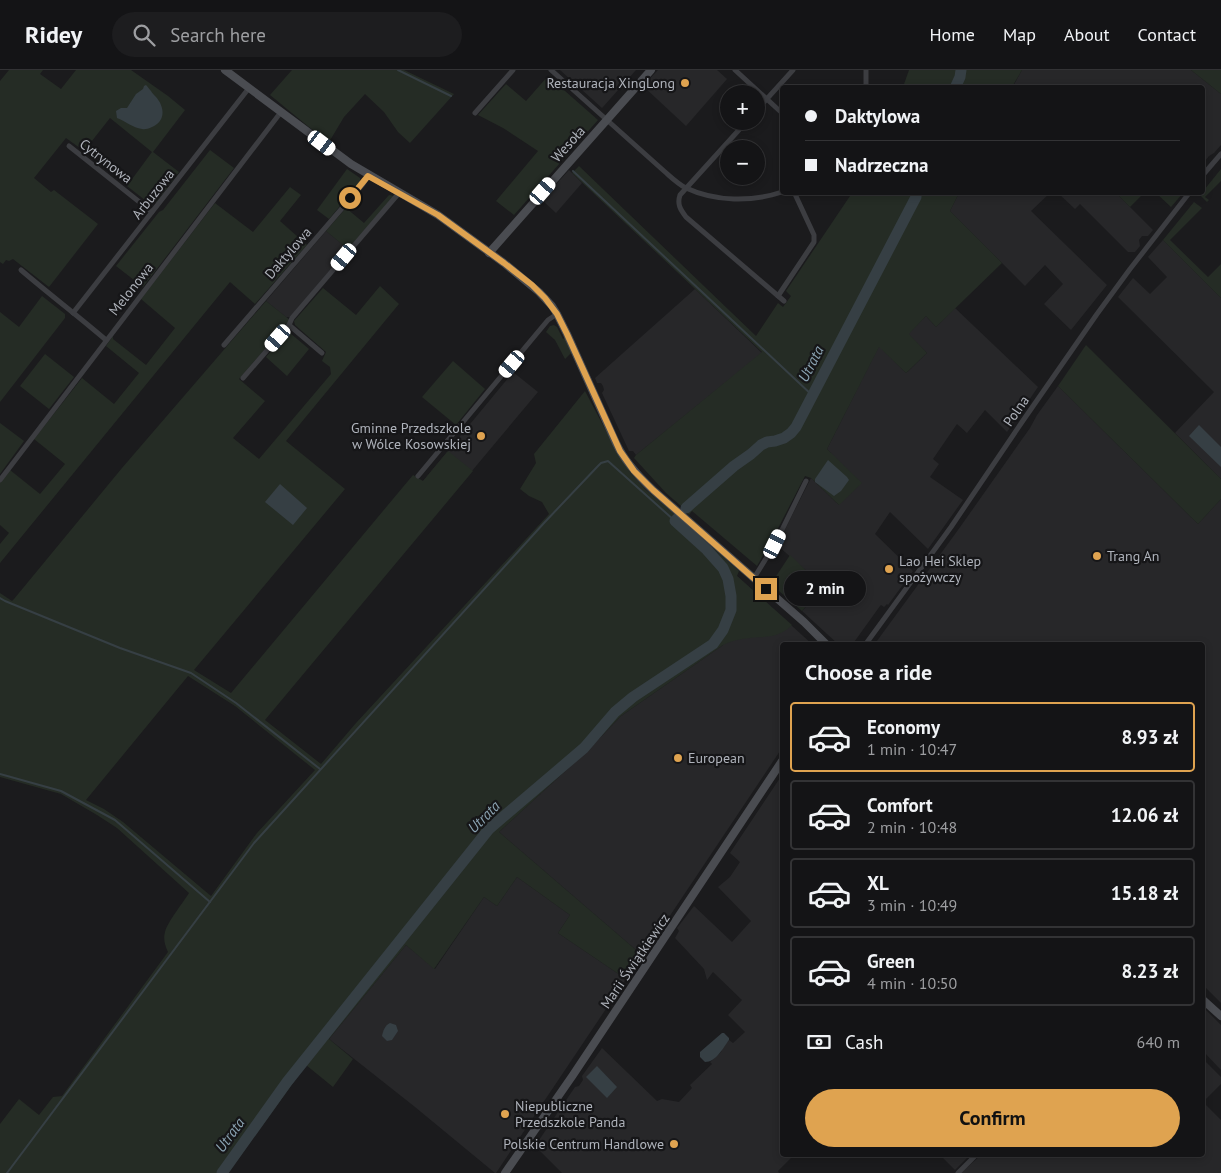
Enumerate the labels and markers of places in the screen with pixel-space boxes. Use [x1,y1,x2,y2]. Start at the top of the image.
place label: Restauracja XingLong [546,74,675,92]
marker: Restauracja XingLong [679,77,691,89]
place label: Gminne Przedszkole w Wólce Kosowskiej [351,419,471,453]
marker: Gminne Przedszkole w Wólce Kosowskiej [475,430,487,442]
place label: Trang An [1107,547,1159,565]
marker: Trang An [1091,550,1103,562]
place label: Lao Hei Sklep spożywczy [899,552,981,586]
marker: Lao Hei Sklep spożywczy [883,563,895,575]
place label: European [688,749,745,767]
marker: European [672,752,684,764]
place label: Niepubliczne Przedszkole Panda [515,1097,625,1131]
marker: Niepubliczne Przedszkole Panda [499,1108,511,1120]
place label: Polskie Centrum Handlowe [503,1135,664,1153]
marker: Polskie Centrum Handlowe [668,1138,680,1150]

